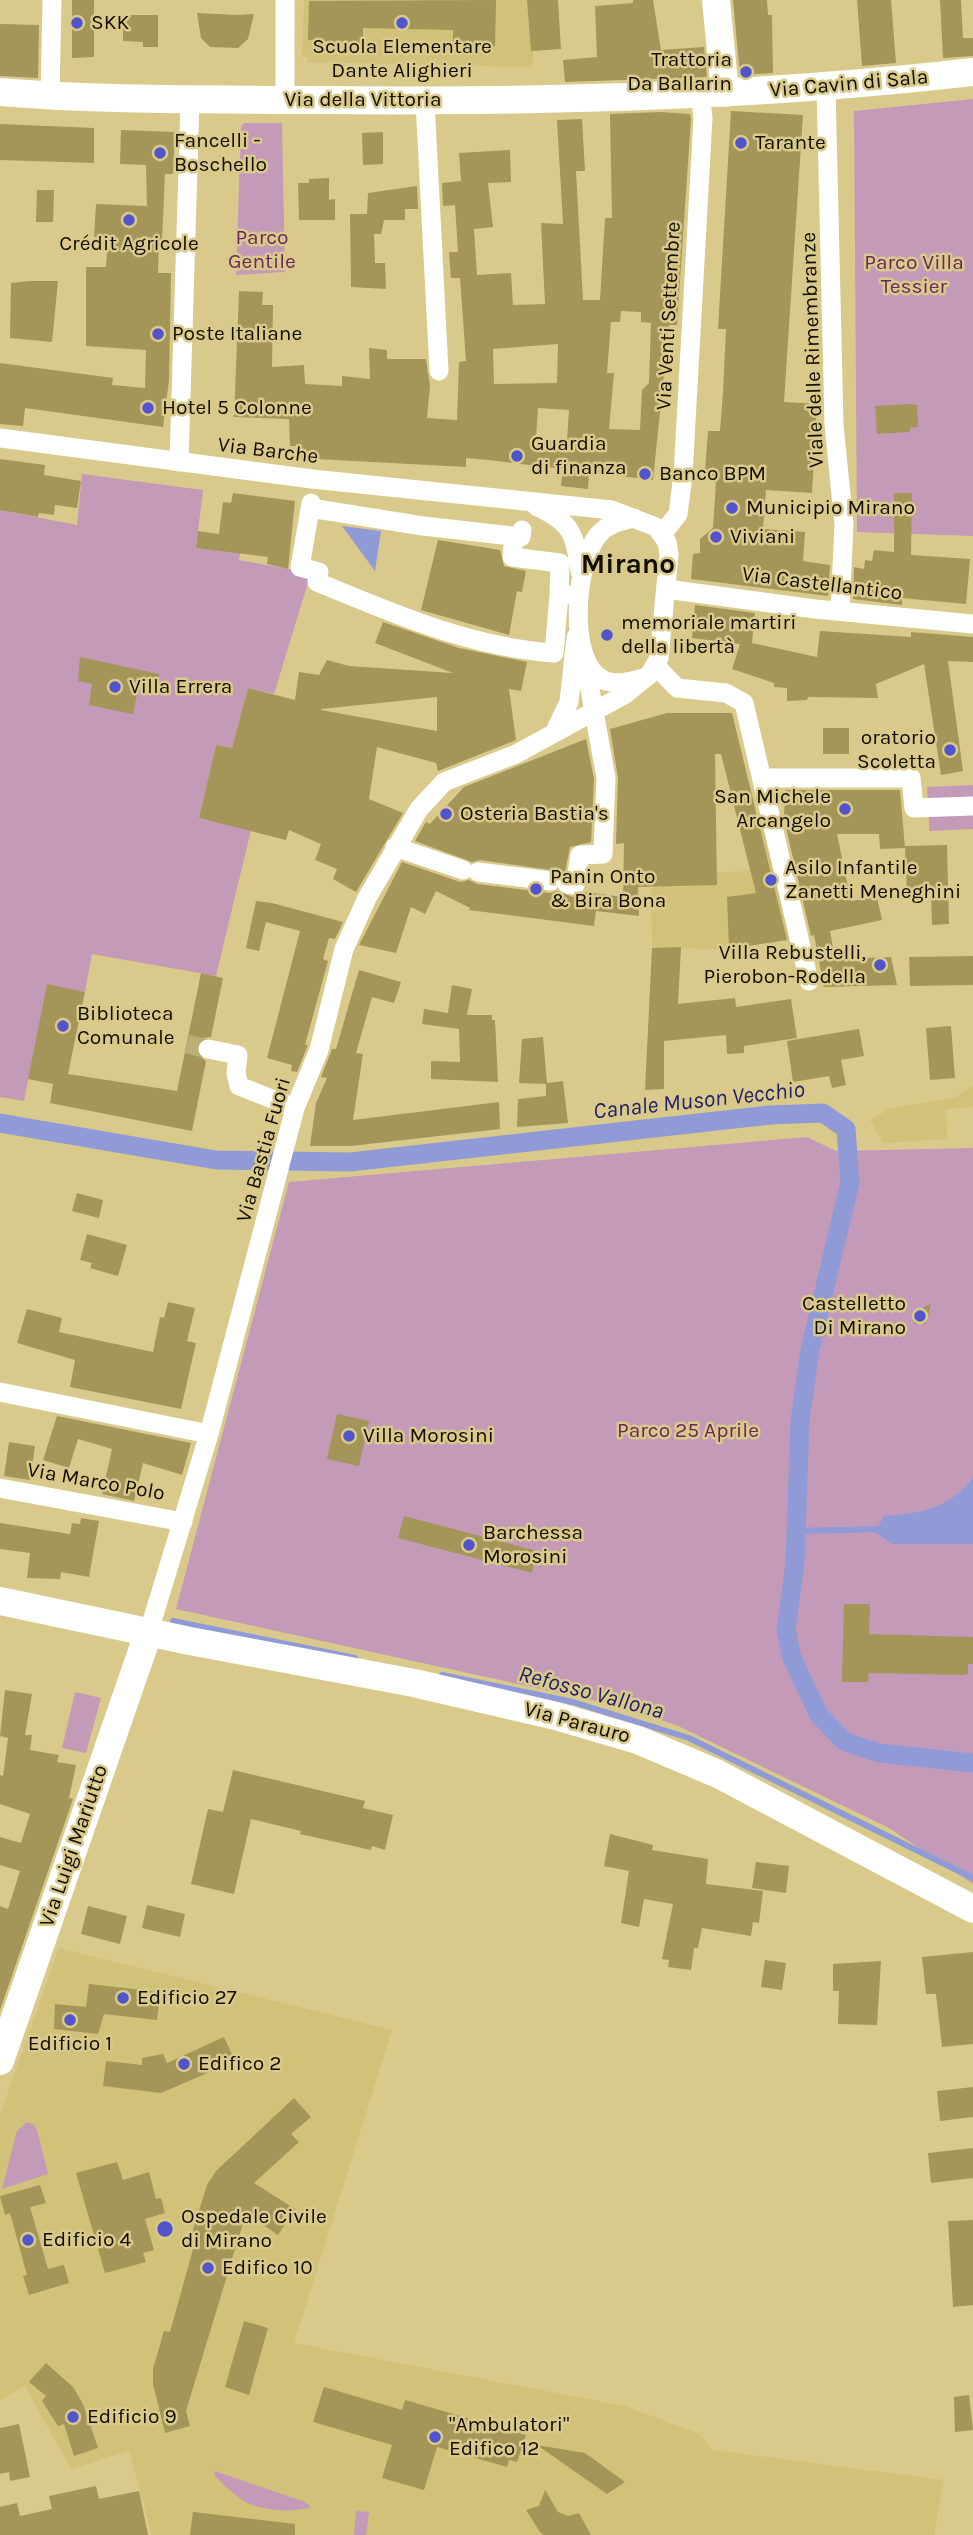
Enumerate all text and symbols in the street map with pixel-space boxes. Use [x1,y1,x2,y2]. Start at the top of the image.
place label: SKK [91,10,129,36]
marker: SKK [69,15,85,31]
marker: Scuola Elementare Dante Alighieri [394,15,410,31]
place label: Scuola Elementare Dante Alighieri [312,34,492,84]
place label: Trattoria Da Ballarin [627,47,732,97]
marker: Trattoria Da Ballarin [738,64,754,80]
street label: Via Cavin di Sala [769,65,929,103]
street label: Via della Vittoria [285,87,441,113]
place label: Fancelli - Boschello [174,128,267,178]
place label: Tarante [755,130,826,156]
marker: Tarante [733,135,749,151]
marker: Fancelli - Boschello [152,145,168,161]
marker: Crédit Agricole [121,212,137,228]
street label: Via Venti Settembre [651,221,687,411]
park label: Parco Gentile [228,225,296,275]
place label: Crédit Agricole [59,231,199,257]
street label: Viale delle Rimembranze [796,232,830,468]
park label: Parco Villa Tessier [864,250,964,300]
place label: Poste Italiane [172,321,302,347]
marker: Poste Italiane [150,326,166,342]
place label: Hotel 5 Colonne [162,395,312,421]
marker: Hotel 5 Colonne [140,400,156,416]
place label: Guardia di finanza [531,431,627,481]
street label: Via Barche [216,432,320,470]
marker: Guardia di finanza [509,448,525,464]
place label: Banco BPM [659,461,766,487]
marker: Banco BPM [637,466,653,482]
place label: Municipio Mirano [746,495,915,521]
marker: Municipio Mirano [724,500,740,516]
place label: Viviani [730,524,795,550]
marker: Viviani [708,529,724,545]
district label: Mirano [581,548,675,582]
street label: Via Castellantico [740,562,904,606]
place label: memoriale martiri della libertà [621,610,796,660]
marker: memoriale martiri della libertà [599,627,615,643]
place label: Villa Errera [129,674,232,700]
marker: Villa Errera [107,679,123,695]
place label: oratorio Scoletta [857,725,936,775]
marker: oratorio Scoletta [942,742,958,758]
place label: San Michele Arcangelo [714,784,831,834]
place label: Osteria Bastia's [460,801,609,827]
marker: San Michele Arcangelo [837,801,853,817]
marker: Osteria Bastia's [438,806,454,822]
place label: Asilo Infantile Zanetti Meneghini [785,855,961,905]
place label: Panin Onto & Bira Bona [550,864,666,914]
marker: Asilo Infantile Zanetti Meneghini [763,872,779,888]
marker: Panin Onto & Bira Bona [528,881,544,897]
place label: Villa Rebustelli, Pierobon-Rodella [703,940,866,990]
marker: Villa Rebustelli, Pierobon-Rodella [872,957,888,973]
place label: Biblioteca Comunale [77,1001,175,1051]
marker: Biblioteca Comunale [55,1018,71,1034]
street label: Via Bastia Fuori [231,1075,297,1225]
water label: Canale Muson Vecchio [592,1076,806,1126]
place label: Castelletto Di Mirano [802,1291,906,1341]
marker: Castelletto Di Mirano [912,1308,928,1324]
park label: Parco 25 Aprile [617,1418,759,1444]
place label: Villa Morosini [363,1423,494,1449]
marker: Villa Morosini [341,1428,357,1444]
street label: Via Marco Polo [25,1457,167,1507]
place label: Barchessa Morosini [483,1520,583,1570]
marker: Barchessa Morosini [461,1537,477,1553]
water label: Refosso Vallona [515,1660,667,1726]
street label: Via Parauro [521,1697,633,1749]
street label: Via Luigi Mariutto [34,1762,114,1930]
place label: Edificio 27 [137,1985,237,2011]
marker: Edificio 27 [115,1990,131,2006]
marker: Edificio 1 [62,2012,78,2028]
place label: Edificio 1 [28,2031,112,2057]
place label: Edifico 2 [198,2051,281,2077]
marker: Edifico 2 [176,2056,192,2072]
place label: Ospedale Civile di Mirano [181,2204,327,2254]
marker: Ospedale Civile di Mirano [155,2219,175,2239]
place label: Edificio 4 [42,2227,131,2253]
marker: Edificio 4 [20,2232,36,2248]
place label: Edifico 10 [222,2255,313,2281]
marker: Edifico 10 [200,2260,216,2276]
place label: Edificio 9 [87,2404,177,2430]
marker: Edificio 9 [65,2409,81,2425]
place label: "Ambulatori" Edifico 12 [449,2412,569,2462]
marker: "Ambulatori" Edifico 12 [427,2429,443,2445]

